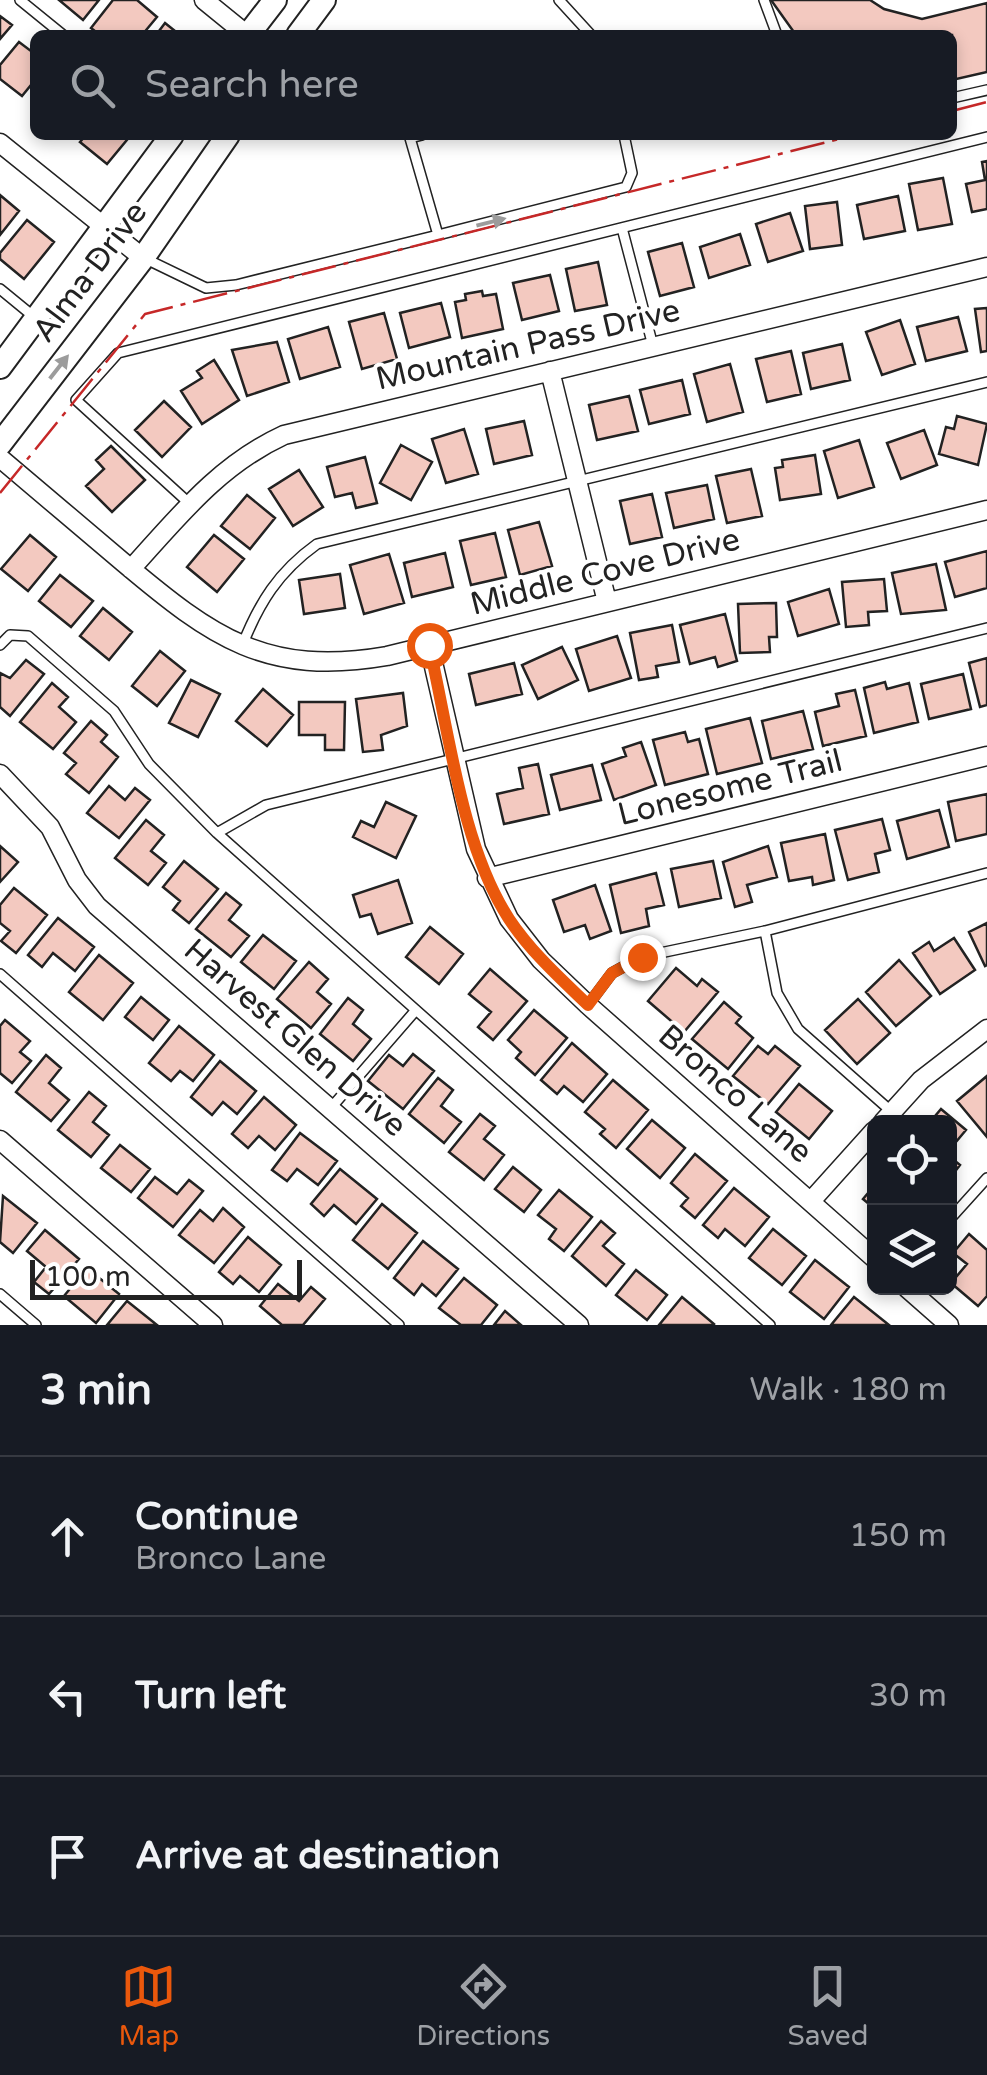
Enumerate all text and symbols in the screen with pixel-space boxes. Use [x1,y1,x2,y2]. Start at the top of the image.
search box [30,30,957,140]
icon: search [65,58,120,113]
text: Search here [145,62,359,108]
street label: Alma Drive [25,194,155,350]
one-way arrow [475,213,506,229]
street label: Mountain Pass Drive [372,292,684,398]
one-way arrow [49,354,69,380]
street label: Middle Cove Drive [466,520,744,624]
route start [407,623,453,669]
street label: Lonesome Trail [614,742,846,834]
street label: Harvest Glen Drive [176,931,414,1145]
route end [620,935,666,981]
street label: Bronco Lane [650,1017,820,1171]
map controls [867,1115,957,1295]
button: locate [867,1115,957,1205]
button: layers [867,1205,957,1295]
scale bar [30,1255,302,1300]
text: 100 m [45,1260,131,1294]
text: 3 min [40,1365,152,1416]
text: Walk · 180 m [750,1371,947,1409]
text: Continue [135,1494,298,1540]
icon: ahead [40,1509,95,1564]
text: 150 m [849,1517,947,1555]
text: Bronco Lane [135,1540,326,1578]
icon: left [40,1669,95,1724]
text: Turn left [135,1673,286,1719]
text: 30 m [869,1677,947,1715]
icon: arrive [40,1829,95,1884]
text: Arrive at destination [135,1833,500,1879]
tab: Map [119,1959,179,2053]
tab: Directions [416,1959,550,2053]
tab: Saved [787,1959,868,2053]

